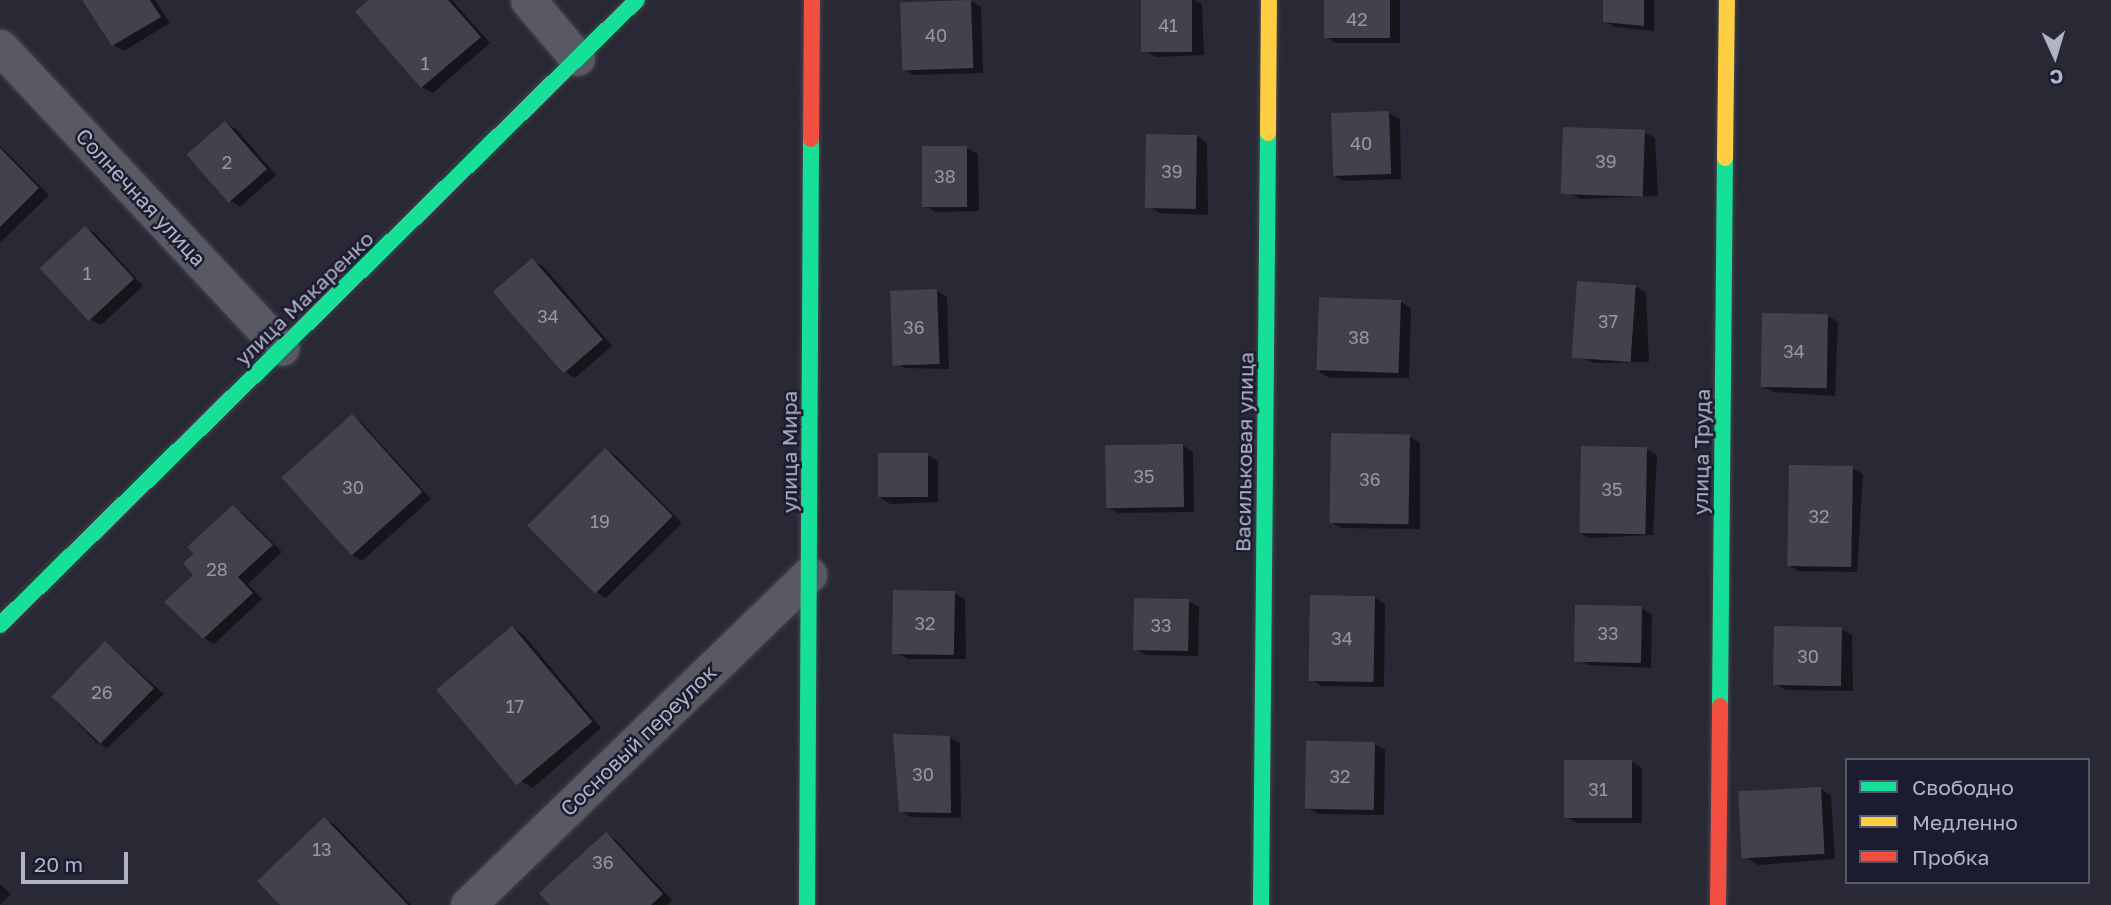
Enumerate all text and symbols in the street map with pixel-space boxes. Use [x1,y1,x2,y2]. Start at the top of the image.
house number: 42 [1346,8,1368,30]
house number: 41 [1158,14,1178,36]
north arrow [2020,21,2090,91]
house number: 40 [925,24,947,46]
house number: 1 [421,52,429,74]
text: С [2049,66,2064,89]
street label: Солнечная улица [71,123,211,271]
house number: 40 [1350,132,1372,154]
house number: 39 [1595,150,1617,172]
house number: 2 [222,151,232,173]
house number: 39 [1161,160,1183,182]
house number: 38 [934,165,956,187]
street label: улица Макаренко [230,226,378,370]
house number: 1 [83,262,91,284]
house number: 34 [537,305,559,327]
house number: 37 [1598,310,1618,332]
house number: 36 [903,316,925,338]
house number: 38 [1348,326,1370,348]
house number: 34 [1783,340,1805,362]
street label: Васильковая улица [1230,352,1258,552]
street label: улица Труда [1687,389,1715,515]
street label: улица Мира [776,391,802,513]
house number: 35 [1134,465,1154,487]
house number: 36 [1359,468,1381,490]
house number: 30 [342,476,364,498]
house number: 35 [1602,478,1622,500]
house number: 32 [1809,505,1829,527]
house number: 19 [590,510,610,532]
house number: 28 [206,558,228,580]
house number: 32 [915,612,935,634]
house number: 33 [1150,614,1172,636]
house number: 33 [1597,622,1619,644]
house number: 34 [1331,627,1353,649]
house number: 30 [1797,645,1819,667]
street label: Сосновый переулок [555,659,721,821]
house number: 26 [91,681,113,703]
house number: 17 [506,695,524,717]
legend [1845,758,2090,884]
house number: 30 [912,763,934,785]
house number: 32 [1330,765,1350,787]
text: Свободно [1912,774,2014,800]
house number: 31 [1588,778,1608,800]
text: Медленно [1912,809,2018,835]
scale bar [24,838,131,882]
house number: 13 [312,838,332,860]
text: Пробка [1912,844,1990,870]
text: 20 m [34,851,83,877]
house number: 36 [592,851,614,873]

